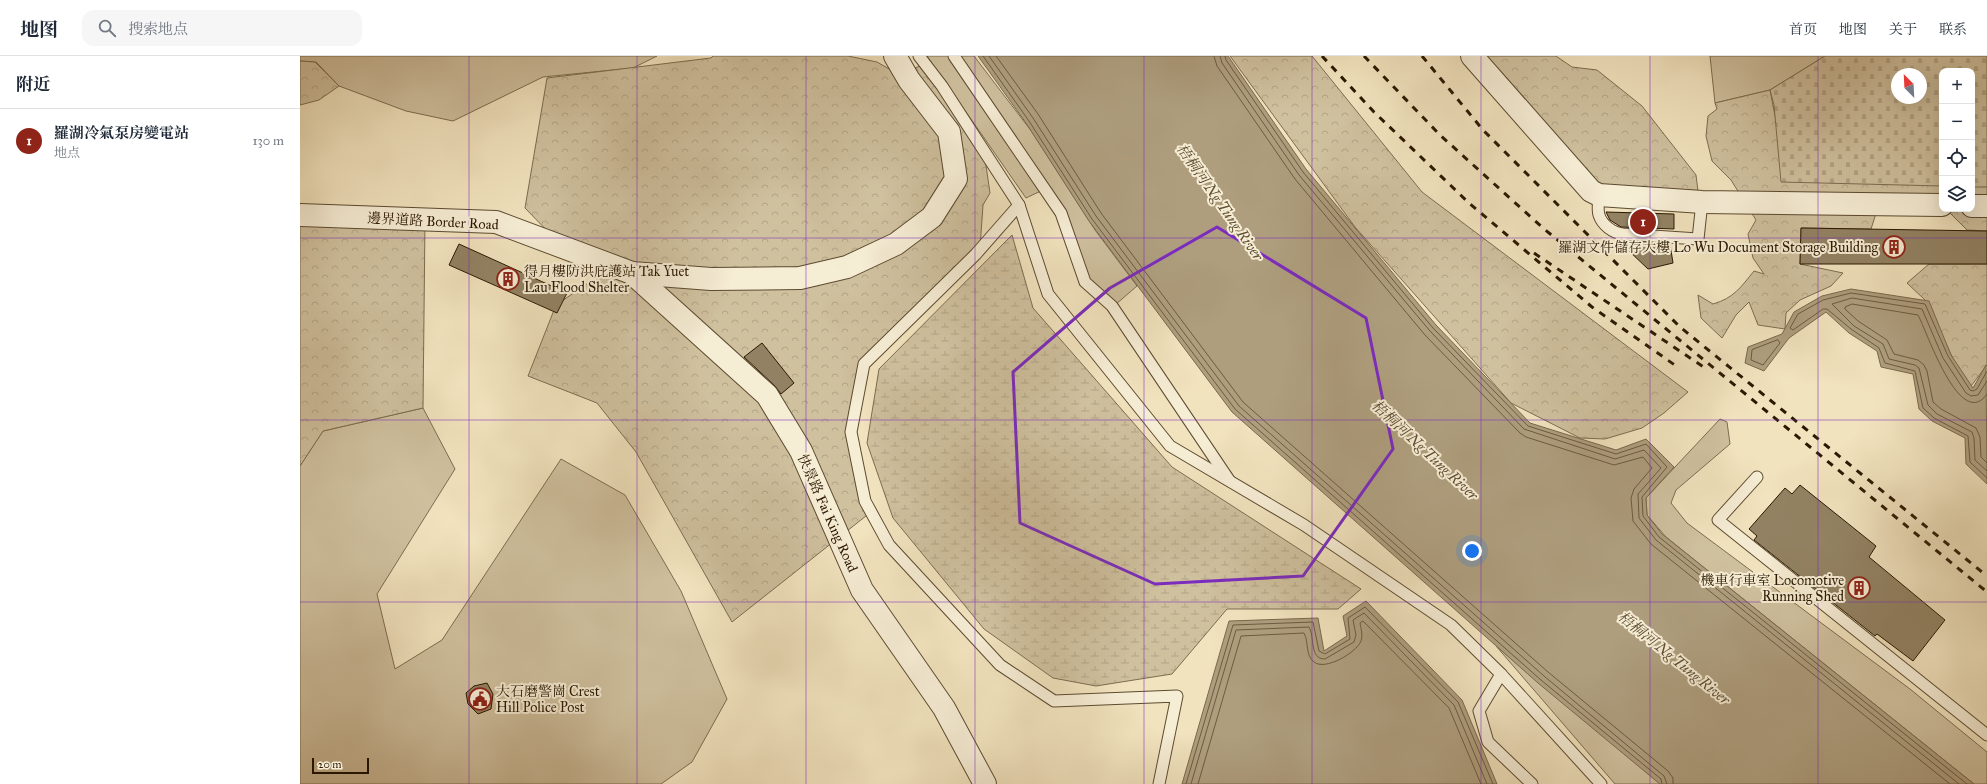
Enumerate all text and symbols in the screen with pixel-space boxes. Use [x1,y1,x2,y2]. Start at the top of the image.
search box [82,10,362,46]
icon: search [96,17,118,39]
text: 地图 [20,18,58,41]
text: 搜索地点 [128,20,188,38]
text: 首页 [1789,21,1817,38]
text: 地图 [1839,21,1867,38]
text: 关于 [1889,21,1917,38]
text: 联系 [1939,21,1967,38]
north arrow [1891,68,1927,104]
map controls [1939,68,1975,212]
button: + [1939,68,1975,104]
text: 附近 [16,74,50,95]
button: − [1939,104,1975,140]
text: 羅湖冷氣泵房變電站 [54,124,189,142]
text: 1 [26,133,32,149]
text: 130 m [252,133,284,149]
water label: 梧桐河 Ng Tung River [1173,140,1268,265]
button: locate [1939,140,1975,176]
text: 地点 [54,145,80,161]
button: layers [1939,176,1975,212]
pin: 1 [1630,207,1656,237]
street label: 邊界道路 Border Road [367,210,499,233]
building icon: 羅湖文件儲存大樓 Lo Wu Document Storage Building [1881,234,1907,260]
place label: 羅湖文件儲存大樓 Lo Wu Document Storage Building [1558,239,1878,256]
place label: 得月樓防洪庇護站 Tak Yuet Lau Flood Shelter [524,263,689,296]
building icon: 得月樓防洪庇護站 Tak Yuet Lau Flood Shelter [495,266,521,292]
water label: 梧桐河 Ng Tung River [1368,396,1482,504]
street label: 快景路 Fai King Road [794,452,861,575]
your location [1462,541,1482,561]
place label: 機車行車室 Locomotive Running Shed [1701,572,1844,605]
building icon: 機車行車室 Locomotive Running Shed [1846,575,1872,601]
water label: 梧桐河 Ng Tung River [1614,607,1734,709]
place label: 大石磨警崗 Crest Hill Police Post [496,683,600,716]
public building icon: 大石磨警崗 Crest Hill Police Post [467,686,493,712]
scale bar [312,756,369,775]
text: 20 m [318,758,341,771]

